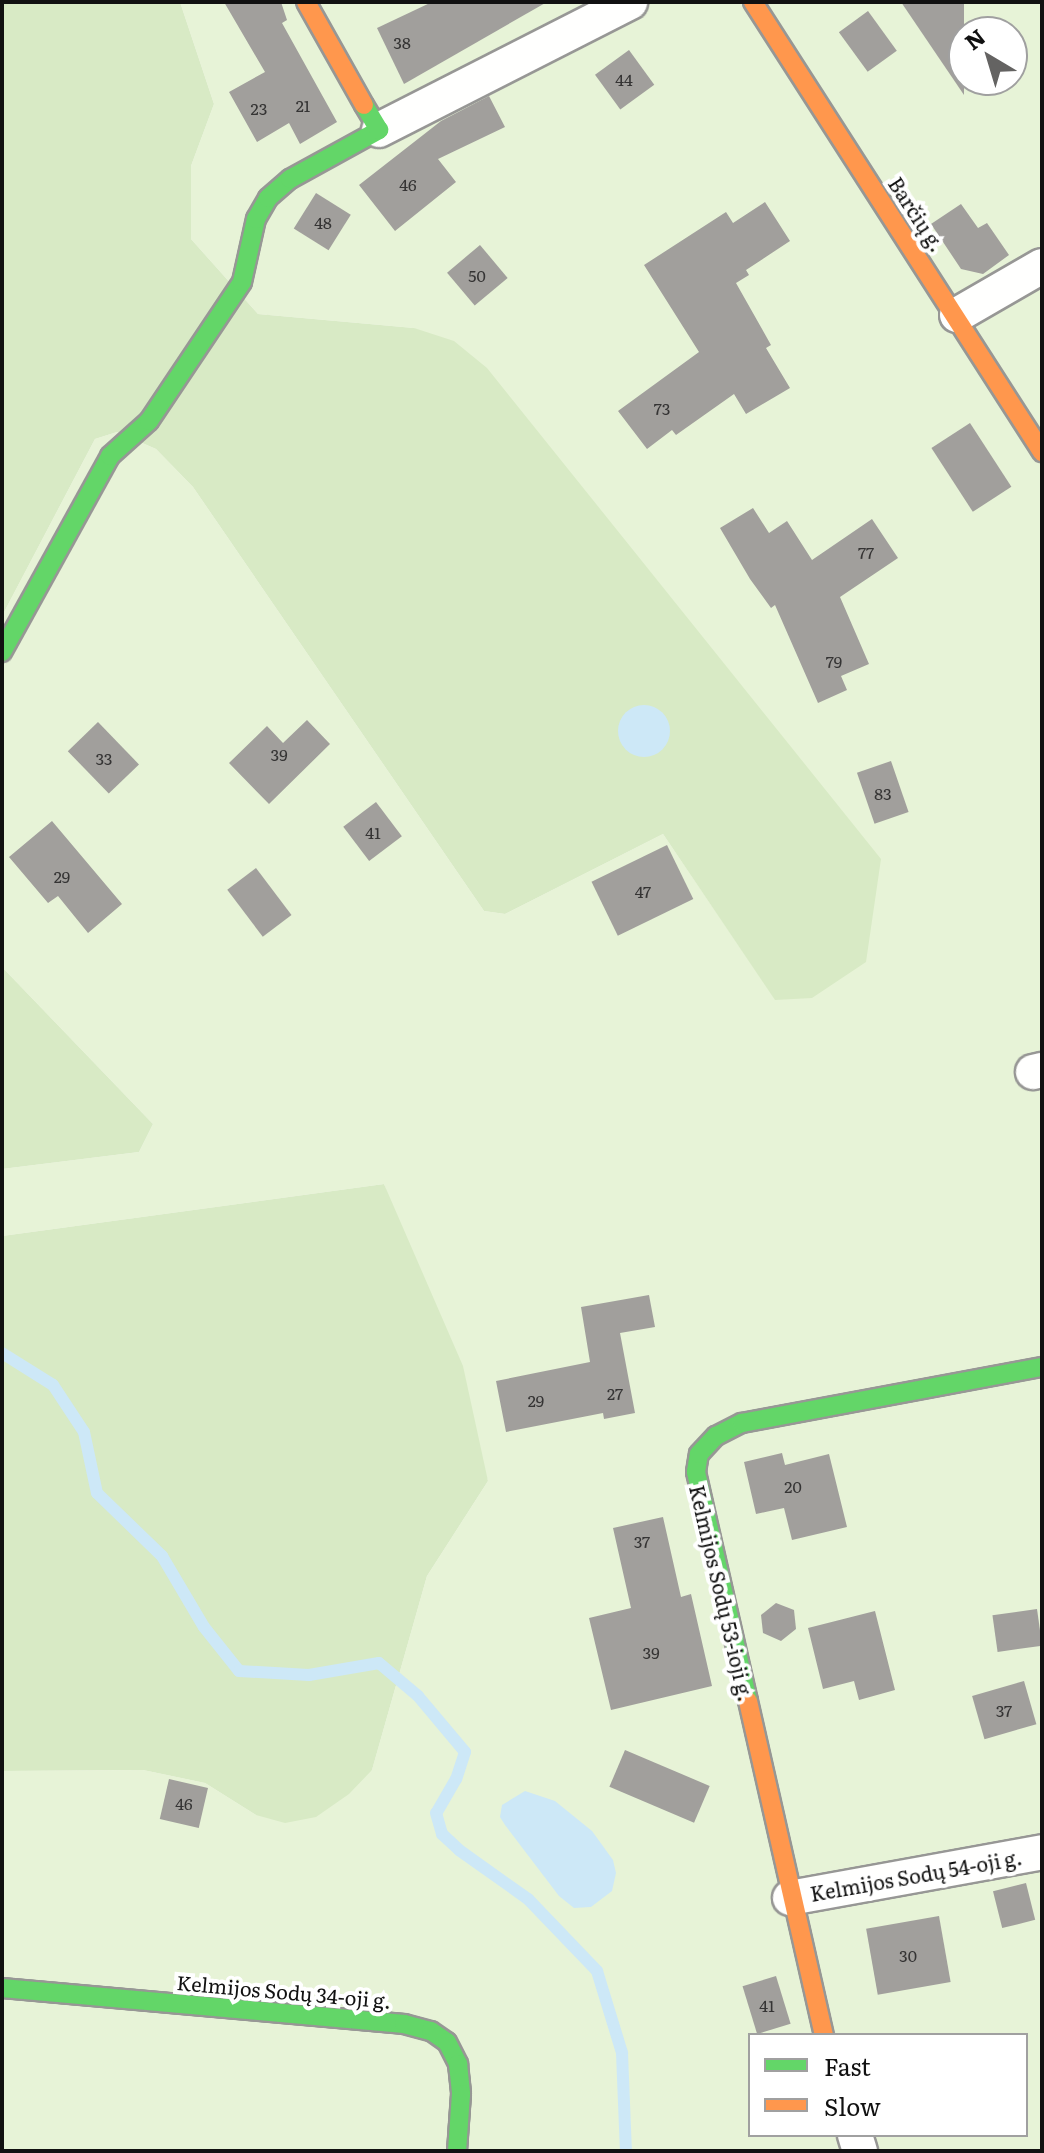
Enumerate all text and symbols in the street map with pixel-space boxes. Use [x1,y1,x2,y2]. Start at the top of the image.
north arrow [948,16,1028,96]
text: N [957,20,992,57]
house number: 38 [393,32,411,52]
house number: 44 [615,69,633,89]
house number: 21 [296,95,310,115]
house number: 23 [251,98,267,118]
street label: Barčių g. [884,172,950,256]
house number: 46 [399,174,417,194]
house number: 48 [314,212,332,232]
house number: 50 [468,265,486,285]
house number: 73 [654,398,670,418]
house number: 77 [858,542,874,562]
house number: 79 [826,651,842,671]
house number: 39 [270,744,288,764]
house number: 33 [96,748,112,768]
house number: 83 [874,783,892,803]
house number: 41 [365,822,381,842]
house number: 29 [54,866,70,886]
house number: 47 [635,881,651,901]
house number: 27 [607,1383,623,1403]
house number: 29 [528,1390,544,1410]
house number: 20 [784,1476,802,1496]
street label: Kelmijos Sodų 53-ioji g. [685,1483,759,1703]
house number: 37 [634,1531,650,1551]
house number: 39 [642,1642,660,1662]
house number: 37 [996,1700,1012,1720]
house number: 46 [175,1793,193,1813]
street label: Kelmijos Sodų 54-oji g. [808,1845,1024,1905]
house number: 30 [899,1945,917,1965]
street label: Kelmijos Sodų 34-oji g. [176,1970,392,2012]
house number: 41 [759,1995,775,2015]
legend [748,2033,1028,2137]
text: Fast [824,2048,871,2083]
text: Slow [824,2088,881,2123]

